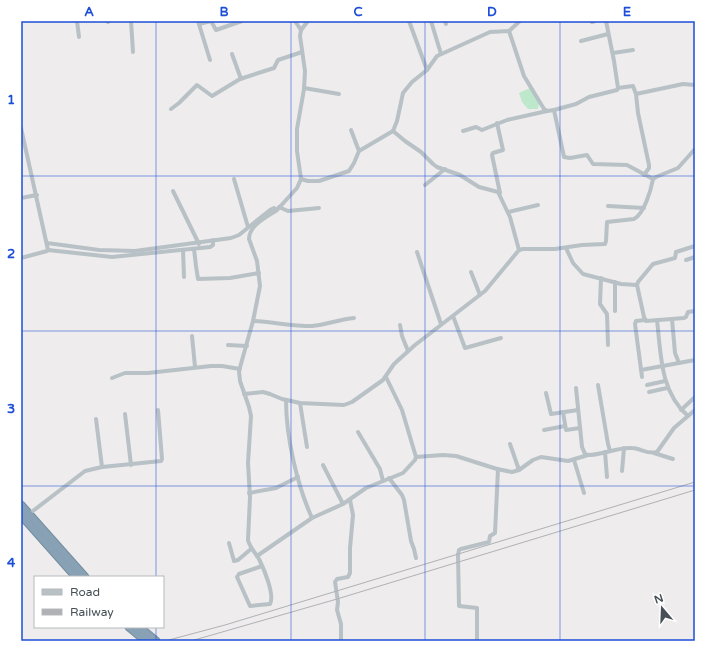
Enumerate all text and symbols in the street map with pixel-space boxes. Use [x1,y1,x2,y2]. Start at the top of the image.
text: A [84,4,94,20]
text: B [219,4,229,20]
text: C [353,4,363,20]
text: D [487,4,497,20]
text: E [623,4,631,20]
text: 1 [7,92,15,108]
text: 2 [7,246,15,262]
text: 3 [7,401,15,417]
text: 4 [7,555,16,571]
legend [34,576,164,628]
text: Road [70,585,100,599]
north arrow [642,588,682,628]
text: N [653,591,665,607]
text: Railway [70,605,114,619]

